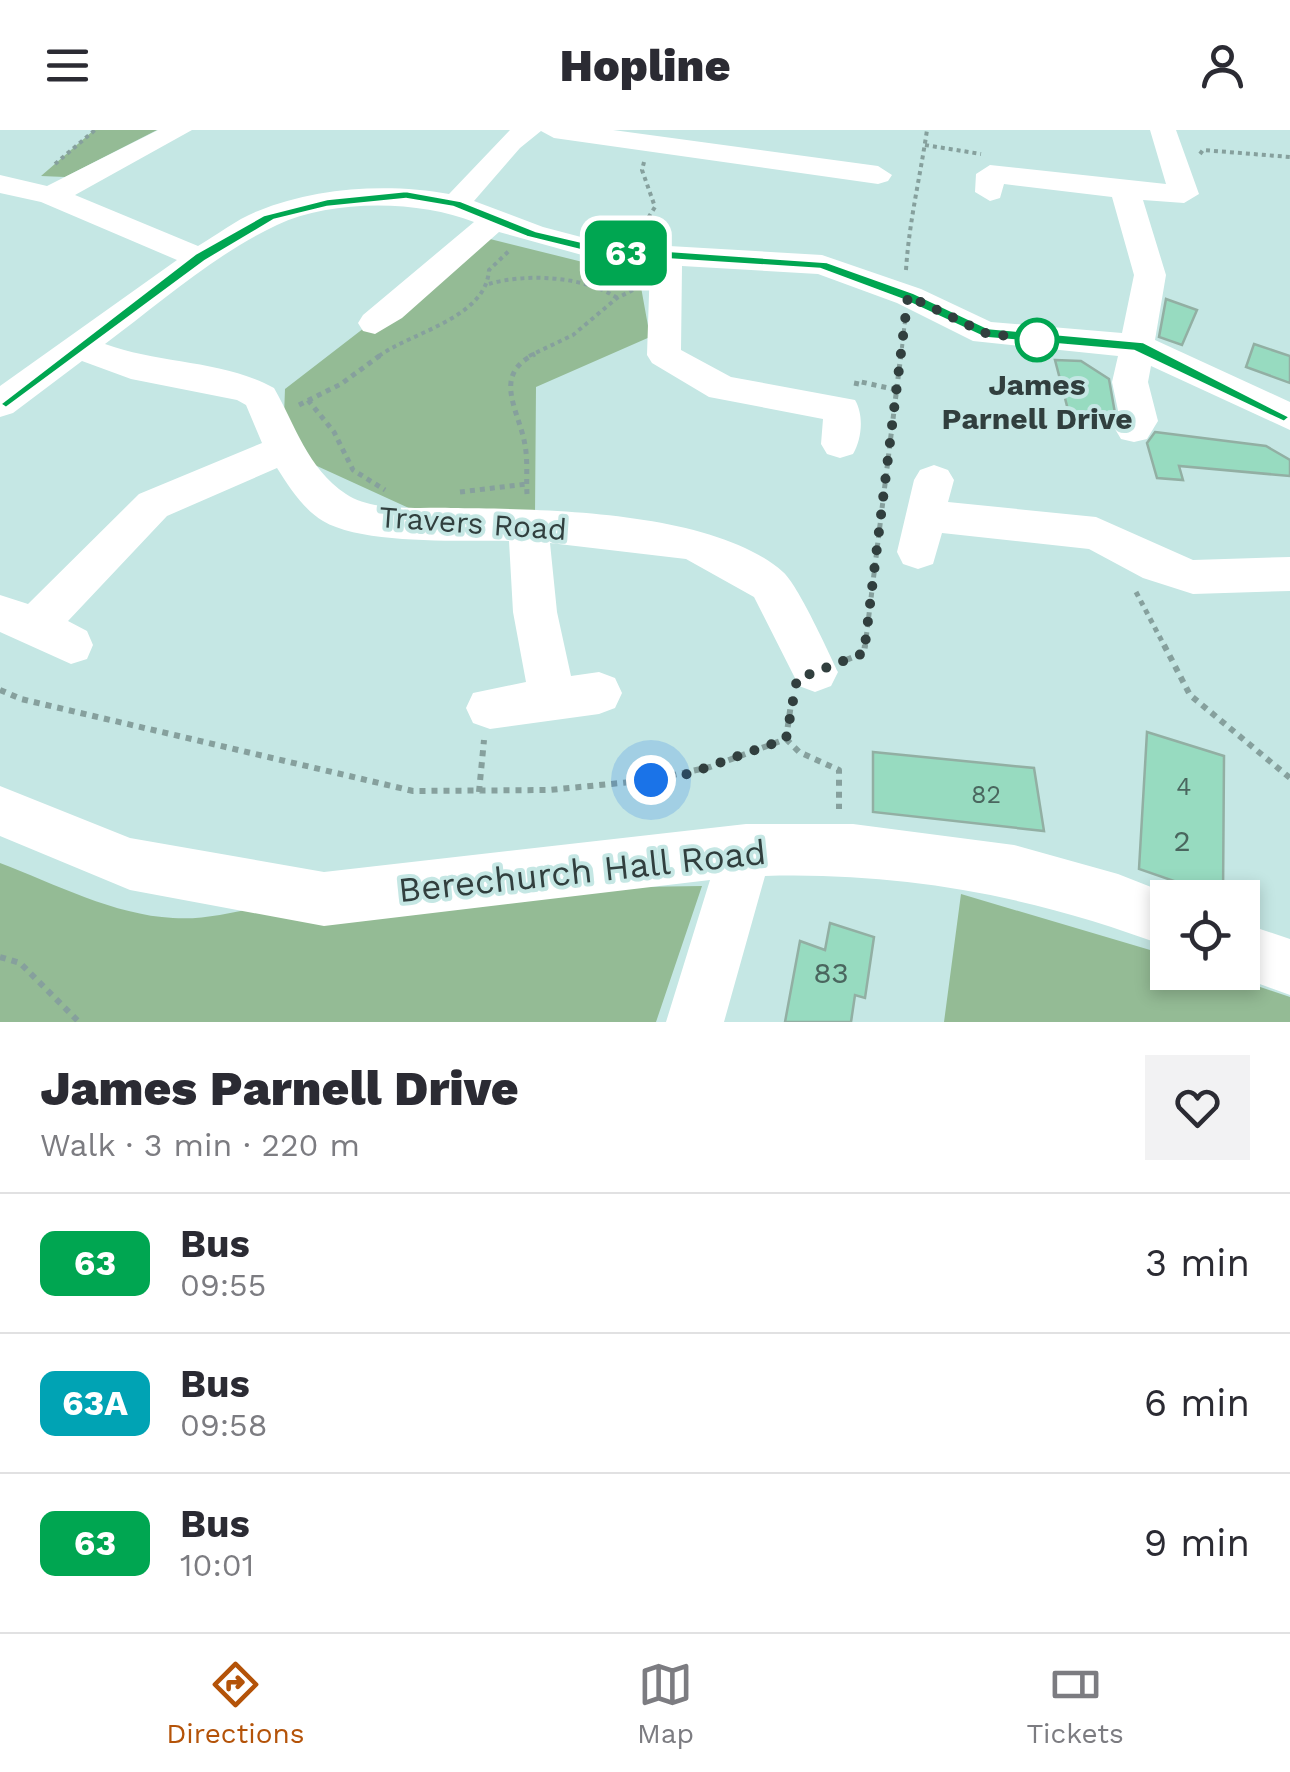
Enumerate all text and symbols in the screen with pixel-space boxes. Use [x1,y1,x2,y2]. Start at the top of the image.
icon: menu [40,38,95,93]
icon: person [1195,38,1250,93]
text: Hopline [559,39,731,92]
line badge: 63 [581,220,671,286]
text: 63 [605,232,647,274]
marker: James Parnell Drive [1016,319,1058,361]
place label: James Parnell Drive [941,367,1133,436]
street label: Travers Road [378,499,568,547]
your location [626,755,676,805]
house number: 4 [1176,772,1192,801]
house number: 82 [971,780,1001,809]
house number: 2 [1173,823,1191,858]
street label: Berechurch Hall Road [396,831,768,911]
map controls [1150,880,1260,990]
button: locate [1150,880,1260,990]
house number: 83 [813,955,849,990]
button: heart [1145,1055,1250,1160]
text: James Parnell Drive [40,1060,519,1117]
text: Walk · 3 min · 220 m [40,1126,360,1164]
text: Bus [180,1222,250,1266]
text: 3 min [1145,1241,1250,1285]
text: 63 [74,1242,116,1284]
text: 09:55 [180,1266,266,1304]
text: Bus [180,1362,250,1406]
text: 6 min [1144,1381,1250,1425]
text: 63A [62,1382,128,1424]
text: 09:58 [180,1406,267,1444]
text: Bus [180,1502,250,1546]
text: 9 min [1144,1521,1250,1565]
text: 63 [74,1522,116,1564]
text: 10:01 [180,1546,254,1584]
tab: Directions [166,1657,305,1750]
tab: Map [637,1657,694,1750]
tab: Tickets [1027,1657,1124,1750]

